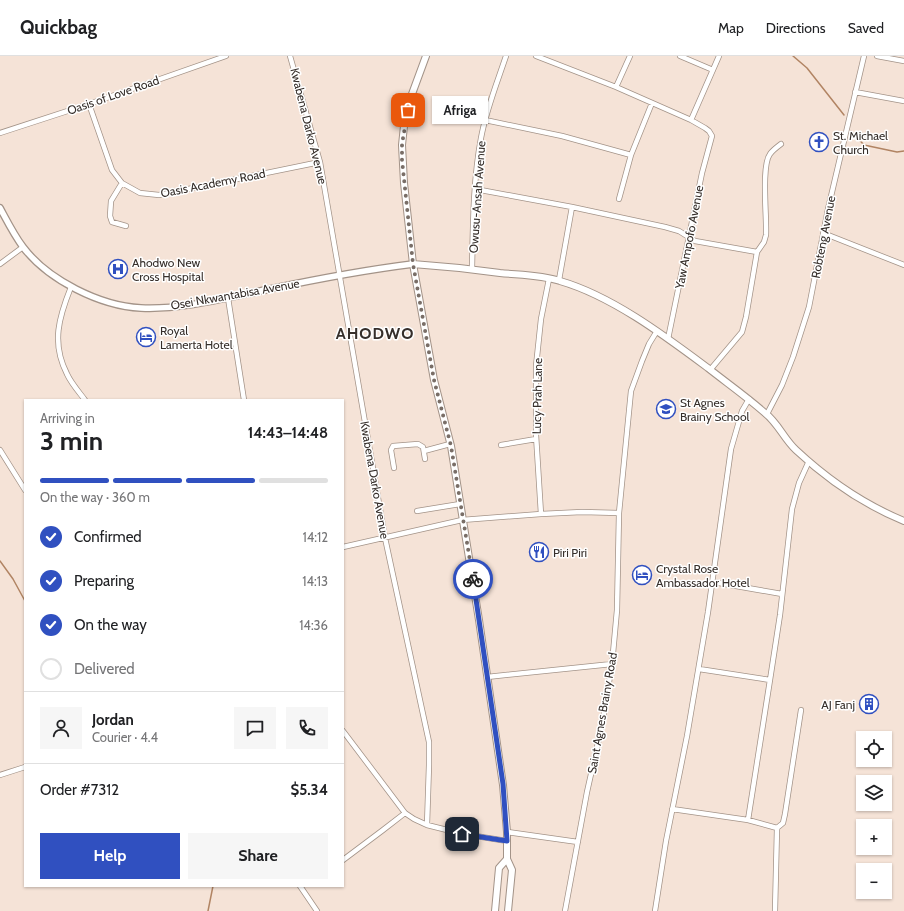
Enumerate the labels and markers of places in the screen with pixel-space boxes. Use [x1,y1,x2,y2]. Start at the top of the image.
pin [391,93,425,127]
callout: Afriga [432,96,488,124]
place label: St. Michael Church [833,128,888,157]
church icon: St. Michael Church [808,131,830,153]
place label: Ahodwo New Cross Hospital [132,255,204,284]
hospital icon: Ahodwo New Cross Hospital [107,258,129,280]
place label: Royal Lamerta Hotel [160,323,233,352]
hotel icon: Royal Lamerta Hotel [135,326,157,348]
place label: St Agnes Brainy School [680,395,750,424]
school or university icon: St Agnes Brainy School [655,398,677,420]
restaurant icon: Piri Piri [528,541,550,563]
place label: Piri Piri [553,545,587,560]
place label: Crystal Rose Ambassador Hotel [656,561,750,590]
hotel icon: Crystal Rose Ambassador Hotel [631,564,653,586]
building icon: AJ Fanj [858,693,880,715]
place label: AJ Fanj [821,697,855,712]
pin [445,817,479,851]

